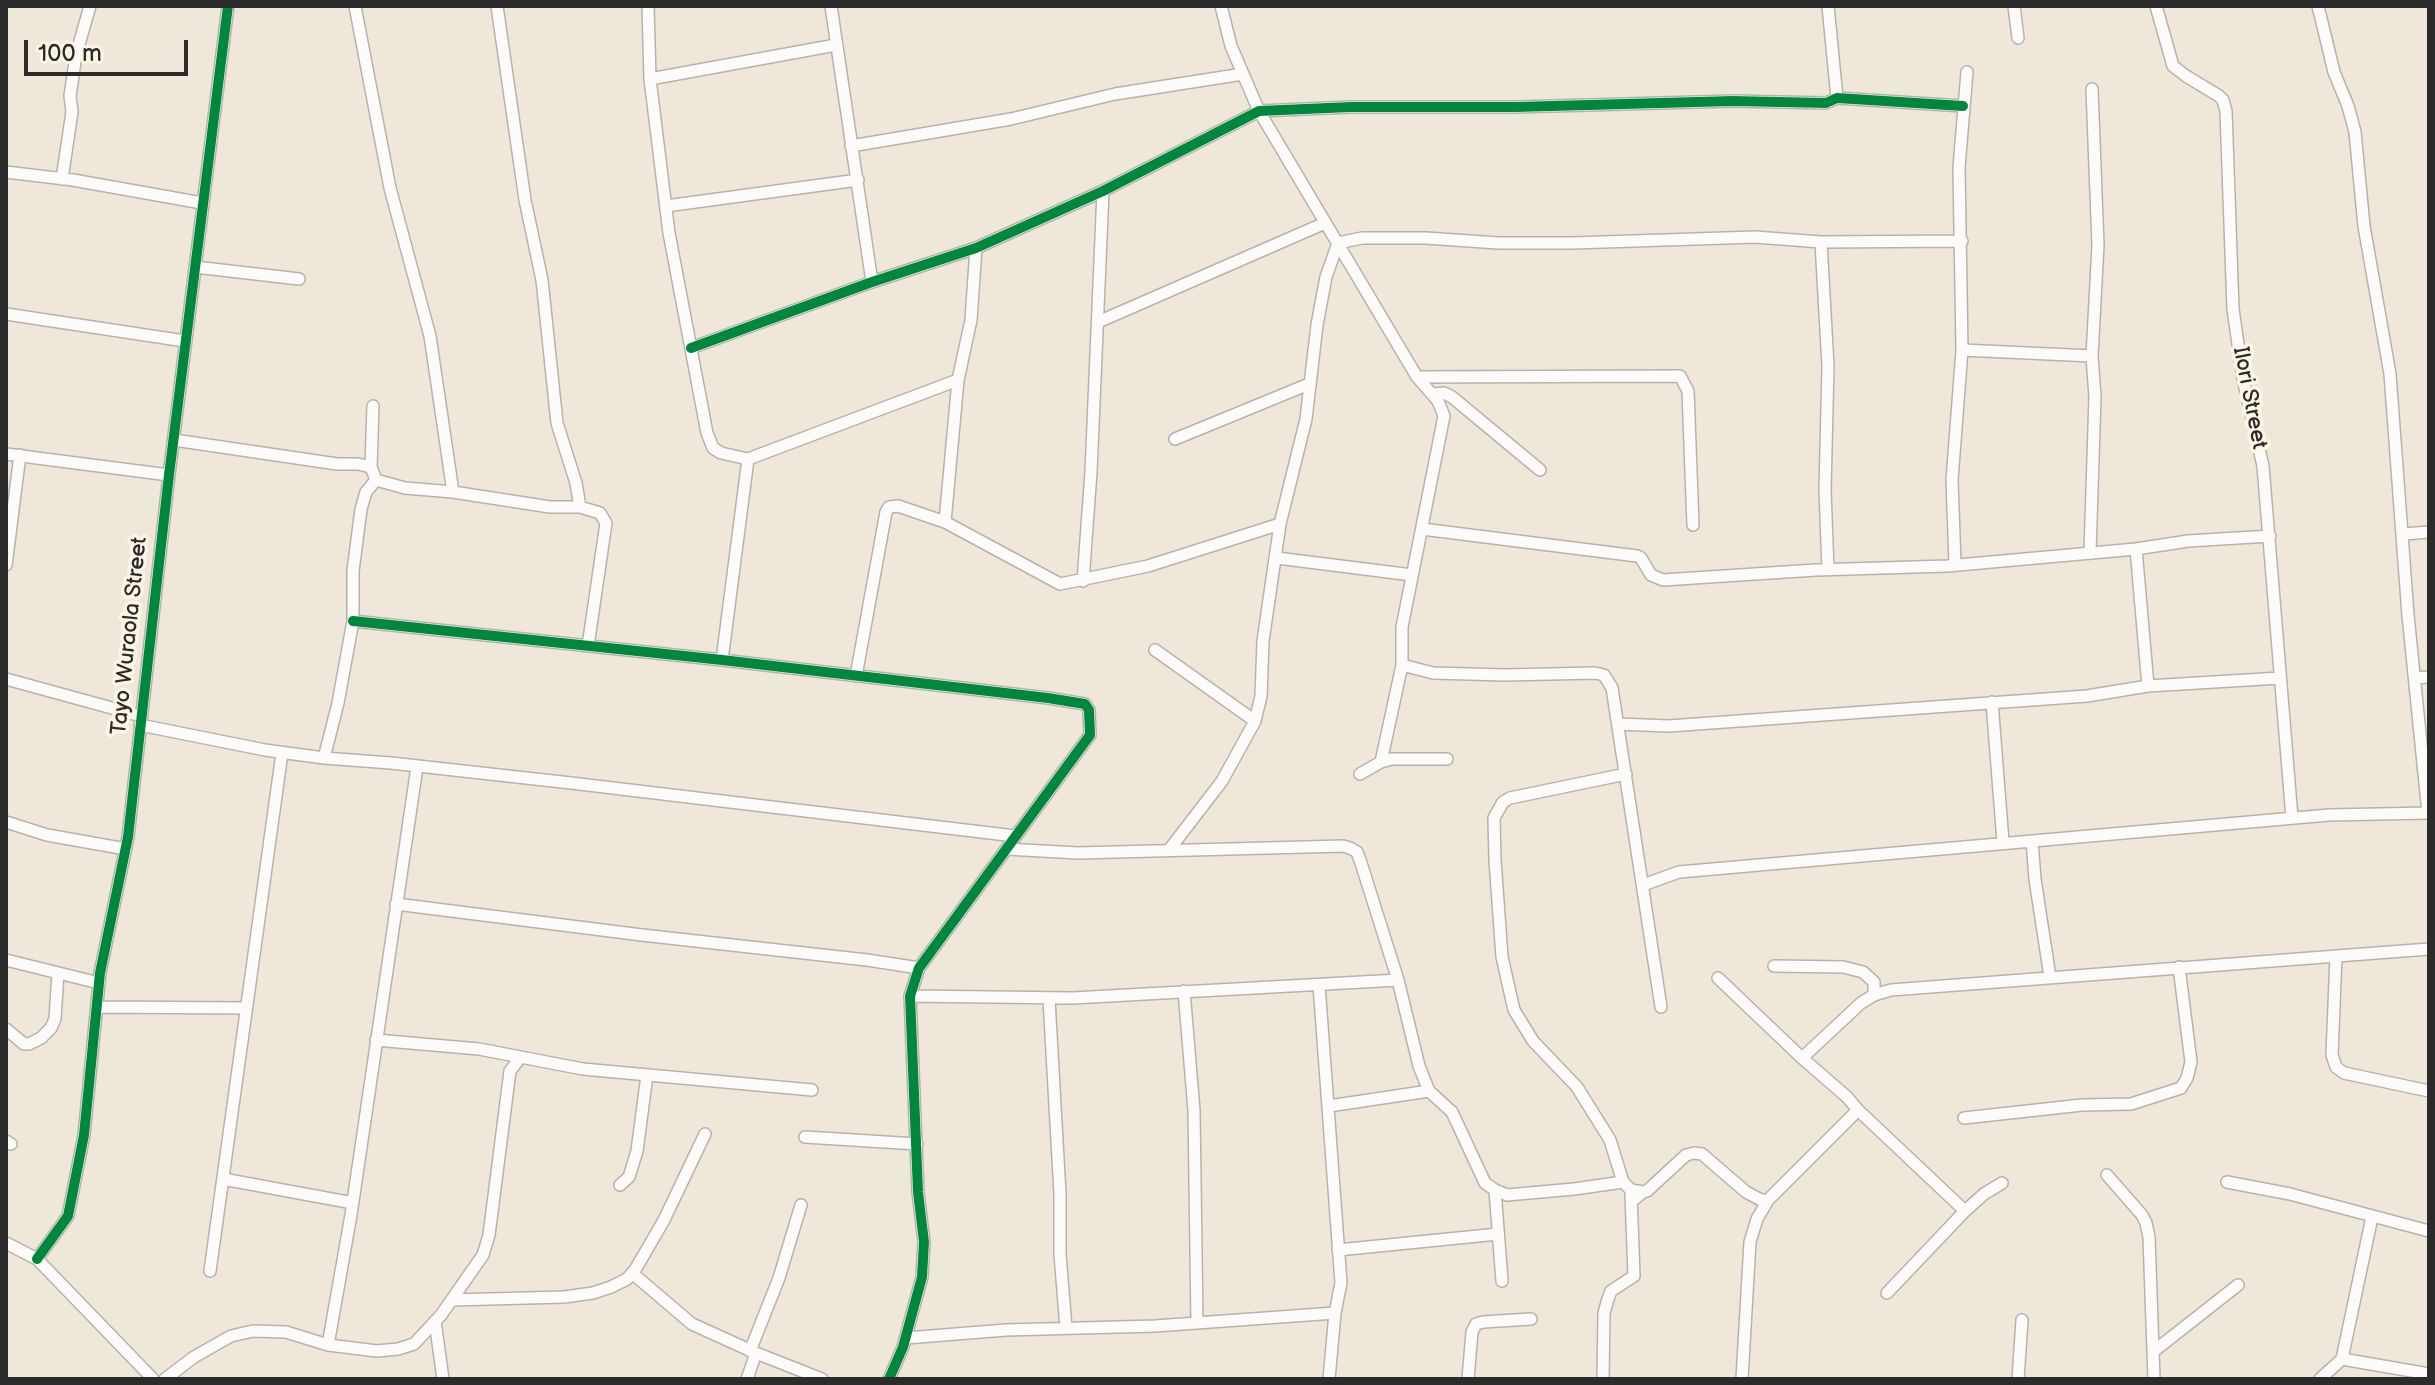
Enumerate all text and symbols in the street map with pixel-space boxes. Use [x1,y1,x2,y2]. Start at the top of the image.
scale bar [28,24,192,74]
text: 100 m [38,39,102,68]
street label: Ilori Street [2226,345,2272,451]
street label: Tayo Wuraola Street [106,536,154,736]

